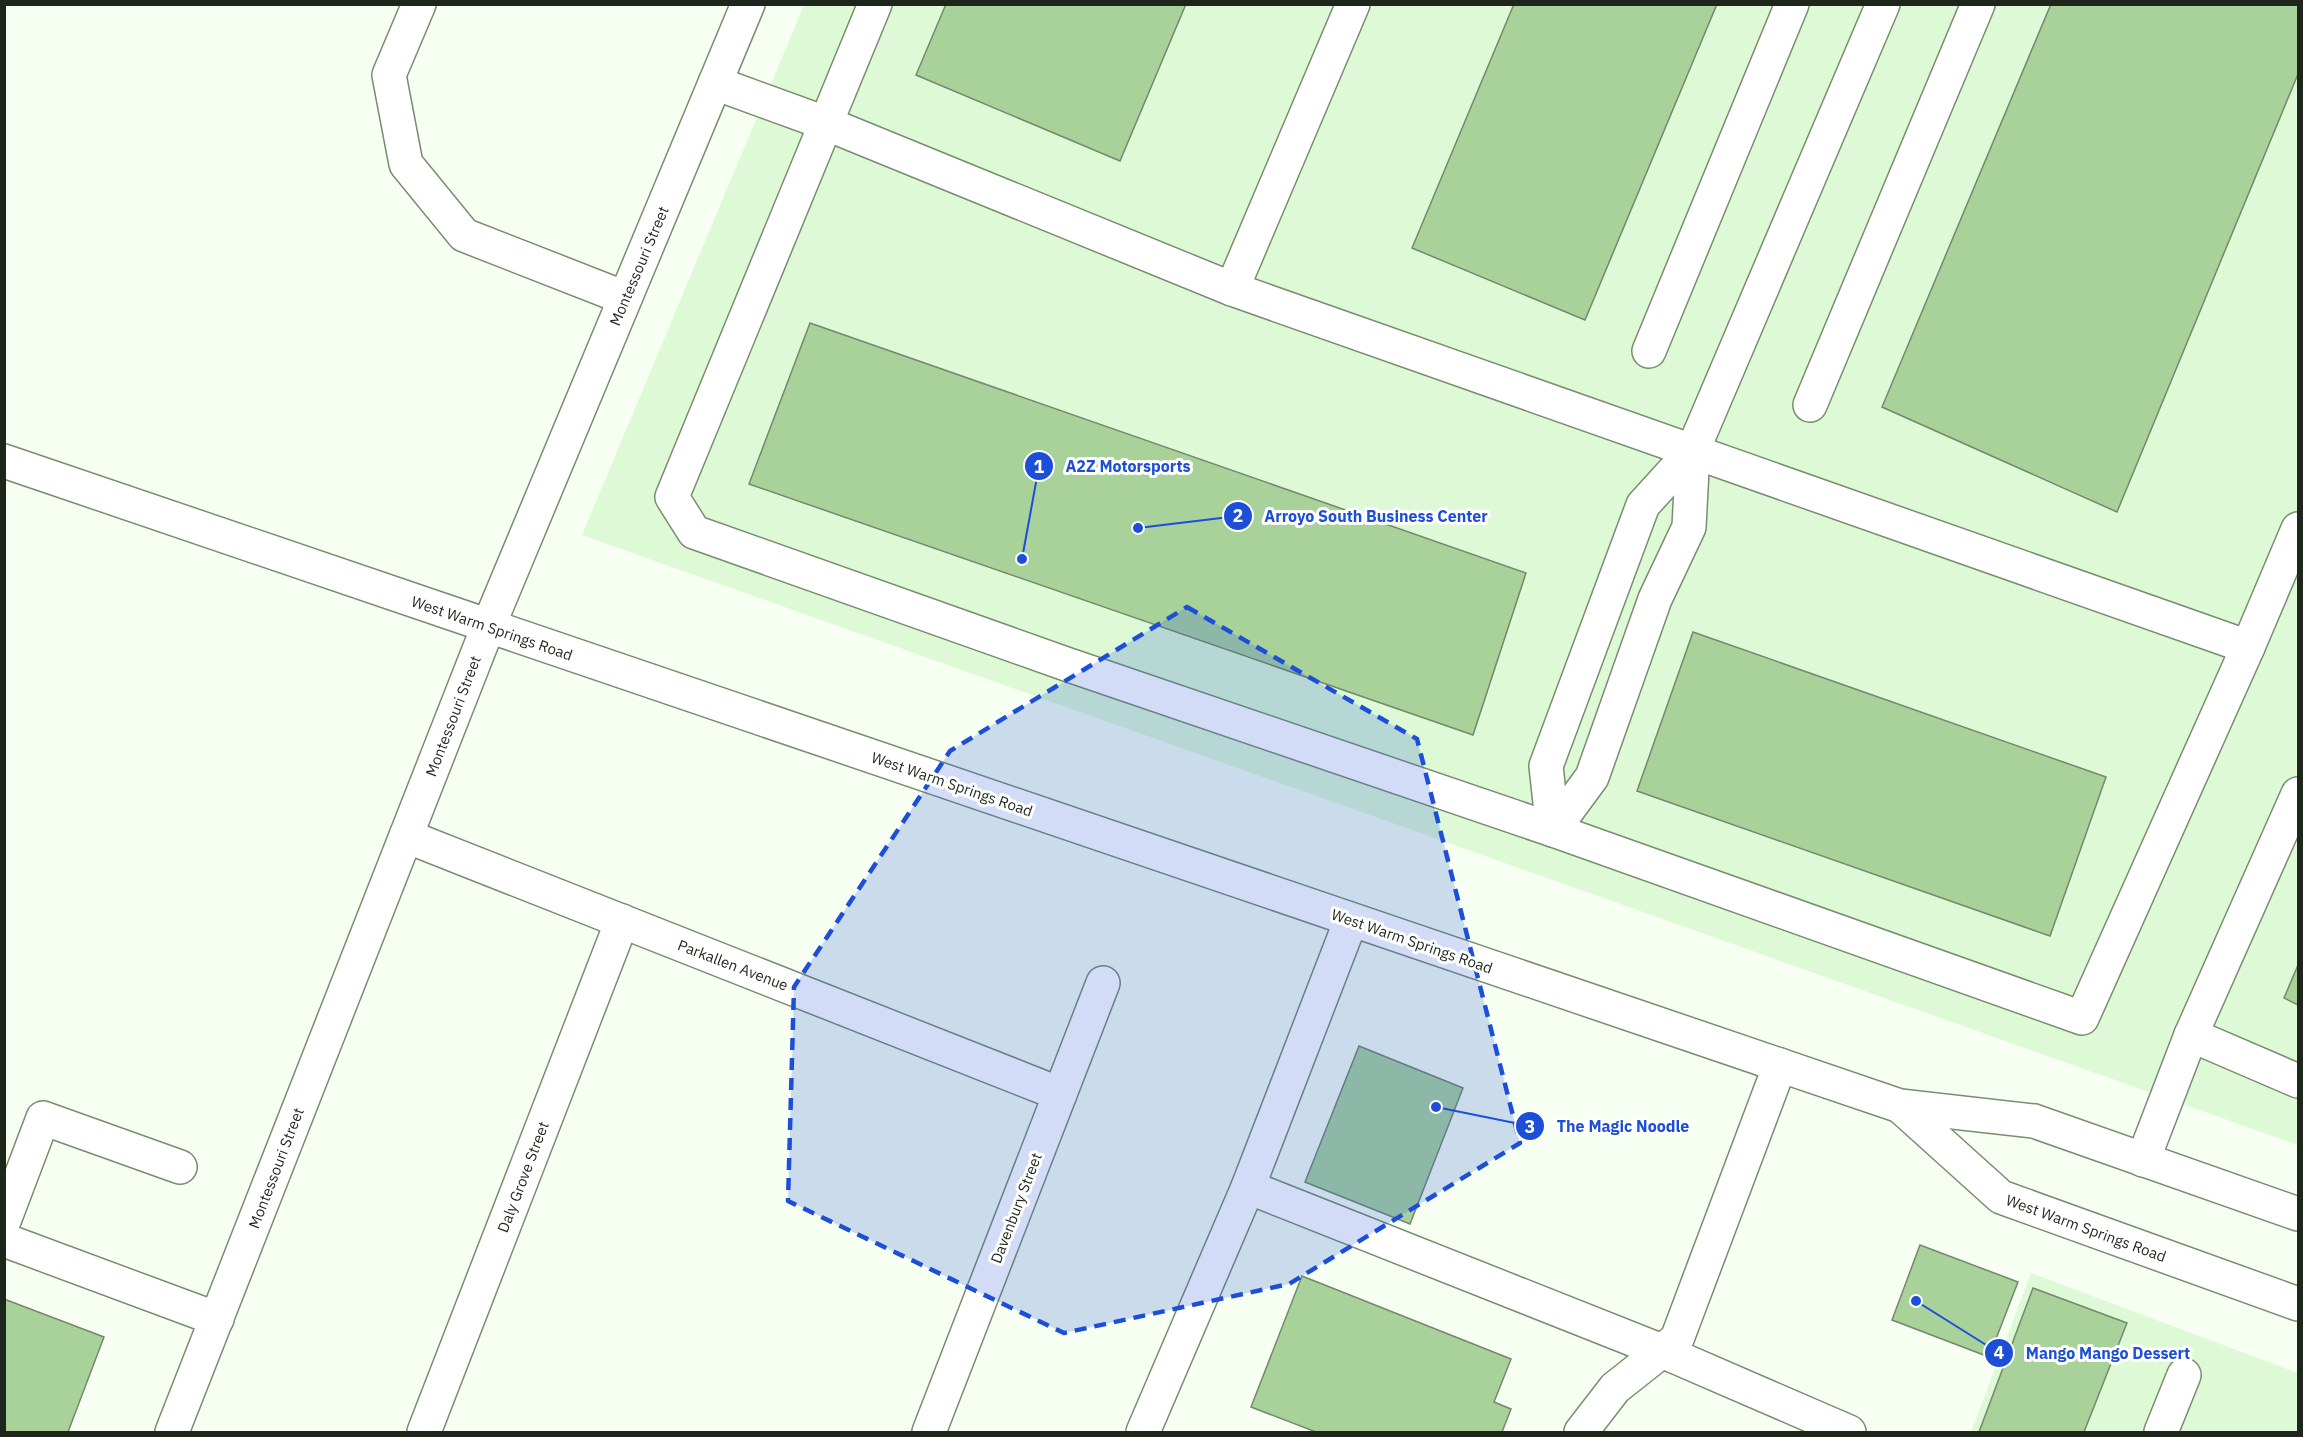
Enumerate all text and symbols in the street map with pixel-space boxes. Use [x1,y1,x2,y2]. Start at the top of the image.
street label: Montessouri Street [605,203,673,329]
callout: A2Z Motorsports [1024,449,1203,483]
text: 1 [1034,455,1045,478]
text: A2Z Motorsports [1065,456,1191,476]
callout: Arroyo South Business Center [1223,499,1500,533]
text: 2 [1233,504,1243,527]
text: Arroyo South Business Center [1264,506,1488,526]
street label: West Warm Springs Road [409,591,575,665]
street label: Montessouri Street [421,653,485,779]
street label: West Warm Springs Road [869,747,1035,821]
street label: West Warm Springs Road [1329,904,1495,978]
street label: Parkallen Avenue [675,935,791,995]
street label: Montessouri Street [244,1105,308,1231]
callout: The Magic Noodle [1515,1109,1702,1143]
text: 3 [1525,1115,1535,1138]
text: The Magic Noodle [1557,1116,1689,1136]
street label: Daly Grove Street [493,1119,553,1235]
street label: Davenbury Street [986,1150,1046,1266]
street label: West Warm Springs Road [2003,1190,2169,1266]
callout: Mango Mango Dessert [1984,1336,2203,1370]
text: 4 [1994,1341,2005,1364]
text: Mango Mango Dessert [2026,1343,2190,1363]

